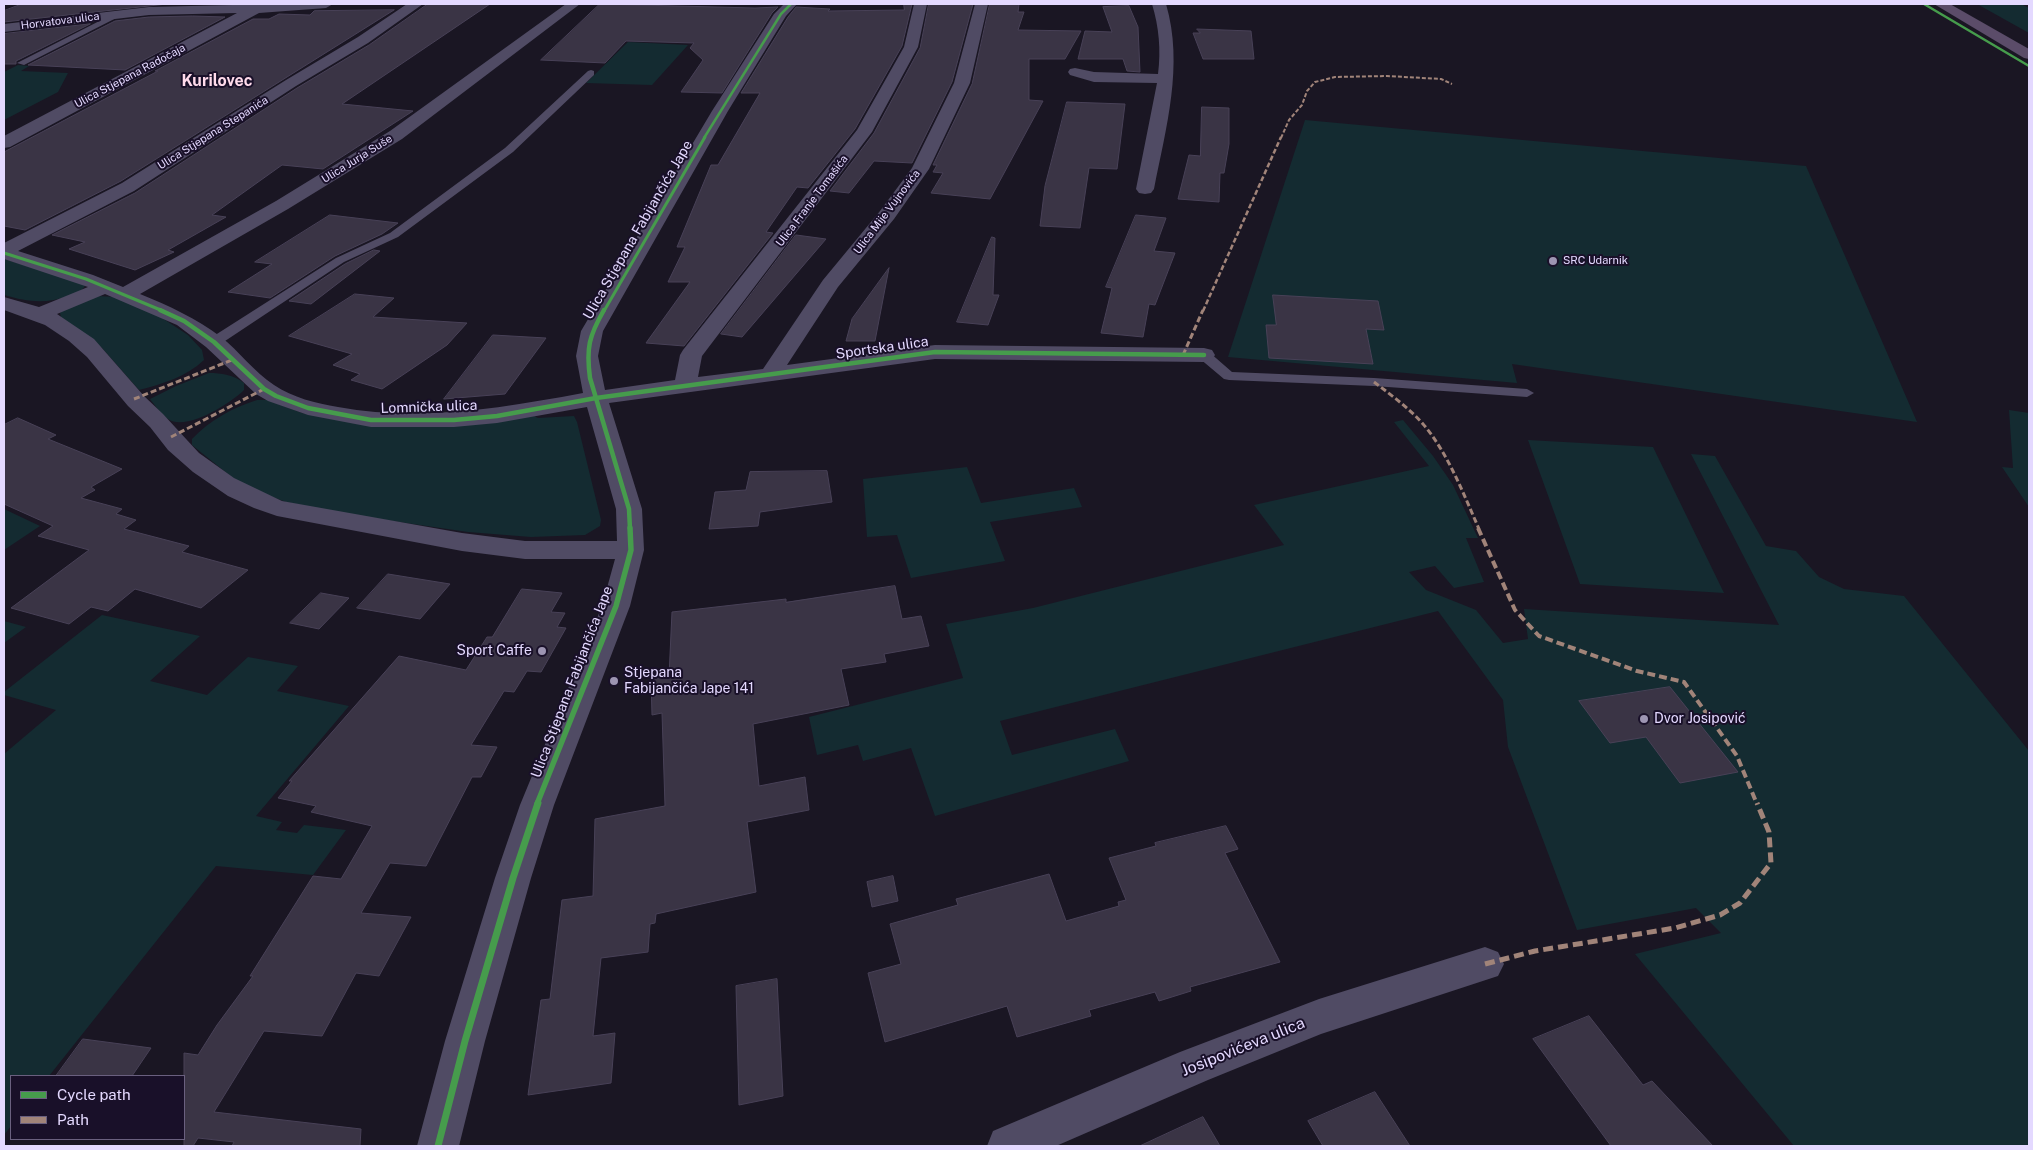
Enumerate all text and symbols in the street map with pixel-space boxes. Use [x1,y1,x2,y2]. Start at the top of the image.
street label: Horvatova ulica [20,10,100,32]
street label: Ulica Stjepana Radočaja [72,41,188,111]
district label: Kurilovec [181,71,253,91]
street label: Ulica Stjepana Stepanića [155,94,271,172]
street label: Ulica Jurja Suše [319,132,395,186]
street label: Ulica Stjepana Fabijančića Jape [580,137,696,323]
street label: Ulica Franje Tomašića [773,153,851,249]
street label: Ulica Mije Vujnovića [851,167,923,257]
place label: SRC Udarnik [1563,254,1628,268]
marker: SRC Udarnik [1547,255,1559,267]
street label: Sportska ulica [835,333,929,363]
street label: Lomnička ulica [380,397,478,417]
street label: Ulica Stjepana Fabijančića Jape [528,584,616,780]
place label: Sport Caffe [457,643,532,659]
marker: Sport Caffe [536,645,548,657]
place label: Stjepana Fabijančića Jape 141 [624,665,754,698]
marker: Stjepana Fabijančića Jape 141 [608,675,620,687]
place label: Dvor Josipović [1654,711,1746,727]
marker: Dvor Josipović [1638,713,1650,725]
street label: Josipovićeva ulica [1178,1013,1308,1081]
legend [10,1075,185,1140]
text: Cycle path [57,1086,131,1103]
text: Path [57,1111,89,1128]

